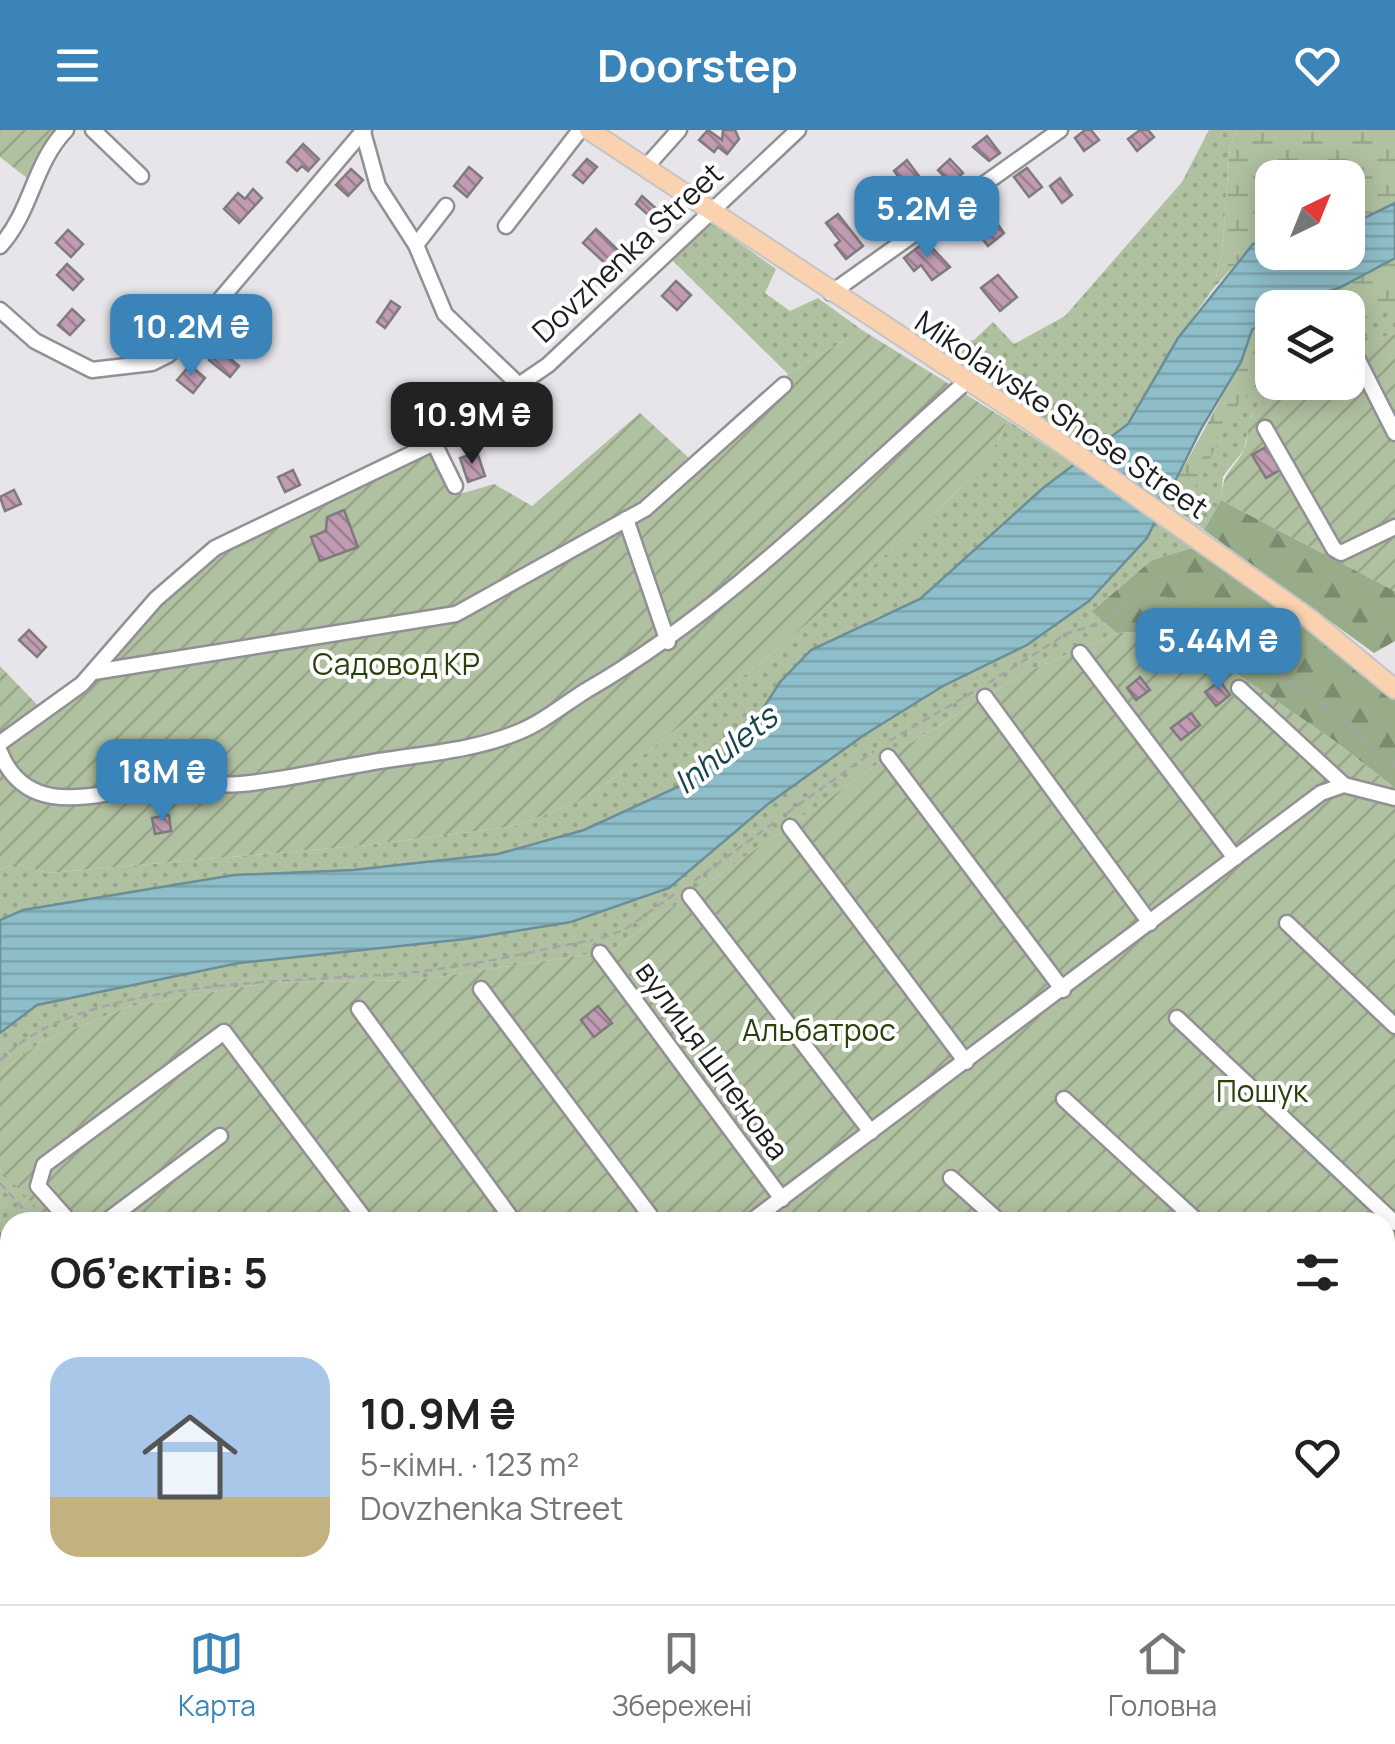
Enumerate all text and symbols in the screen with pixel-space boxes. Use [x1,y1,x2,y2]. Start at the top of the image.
text: Doorstep [597,34,798,96]
icon: menu [50,38,105,93]
icon: heart [1290,38,1345,93]
street label: Dovzhenka Street [523,153,731,351]
north arrow [1255,160,1365,270]
map controls [1255,160,1365,400]
pin: 5.2M ₴ [846,176,1008,261]
text: 5.2M ₴ [876,186,978,230]
button: layers [1255,290,1365,400]
pin: 10.2M ₴ [99,294,283,379]
street label: Mikolaivske Shose Street [908,301,1216,527]
text: 10.2M ₴ [132,304,250,348]
pin: 10.9M ₴ [380,382,564,467]
text: 10.9M ₴ [413,392,531,436]
pin: 5.44M ₴ [1126,608,1310,693]
text: 5.44M ₴ [1158,618,1278,662]
park label: Садовод КР [312,643,480,684]
water label: Inhulets [664,693,788,803]
pin: 18M ₴ [92,739,232,824]
text: 18M ₴ [118,749,206,793]
street label: вулиця Шпенова [627,952,799,1168]
park label: Альбатрос [742,1009,896,1050]
park label: Пошук [1216,1070,1309,1111]
text: Об’єктів: 5 [50,1243,268,1301]
icon: filters [1290,1245,1345,1300]
text: 10.9M ₴ [360,1384,516,1442]
icon: home [130,1397,250,1517]
icon: heart [1290,1430,1345,1485]
text: 5-кімн. · 123 m² [360,1442,579,1486]
text: Dovzhenka Street [360,1486,623,1530]
tab: Карта [178,1626,256,1724]
tab: Збережені [612,1626,752,1724]
tab: Головна [1108,1626,1217,1724]

